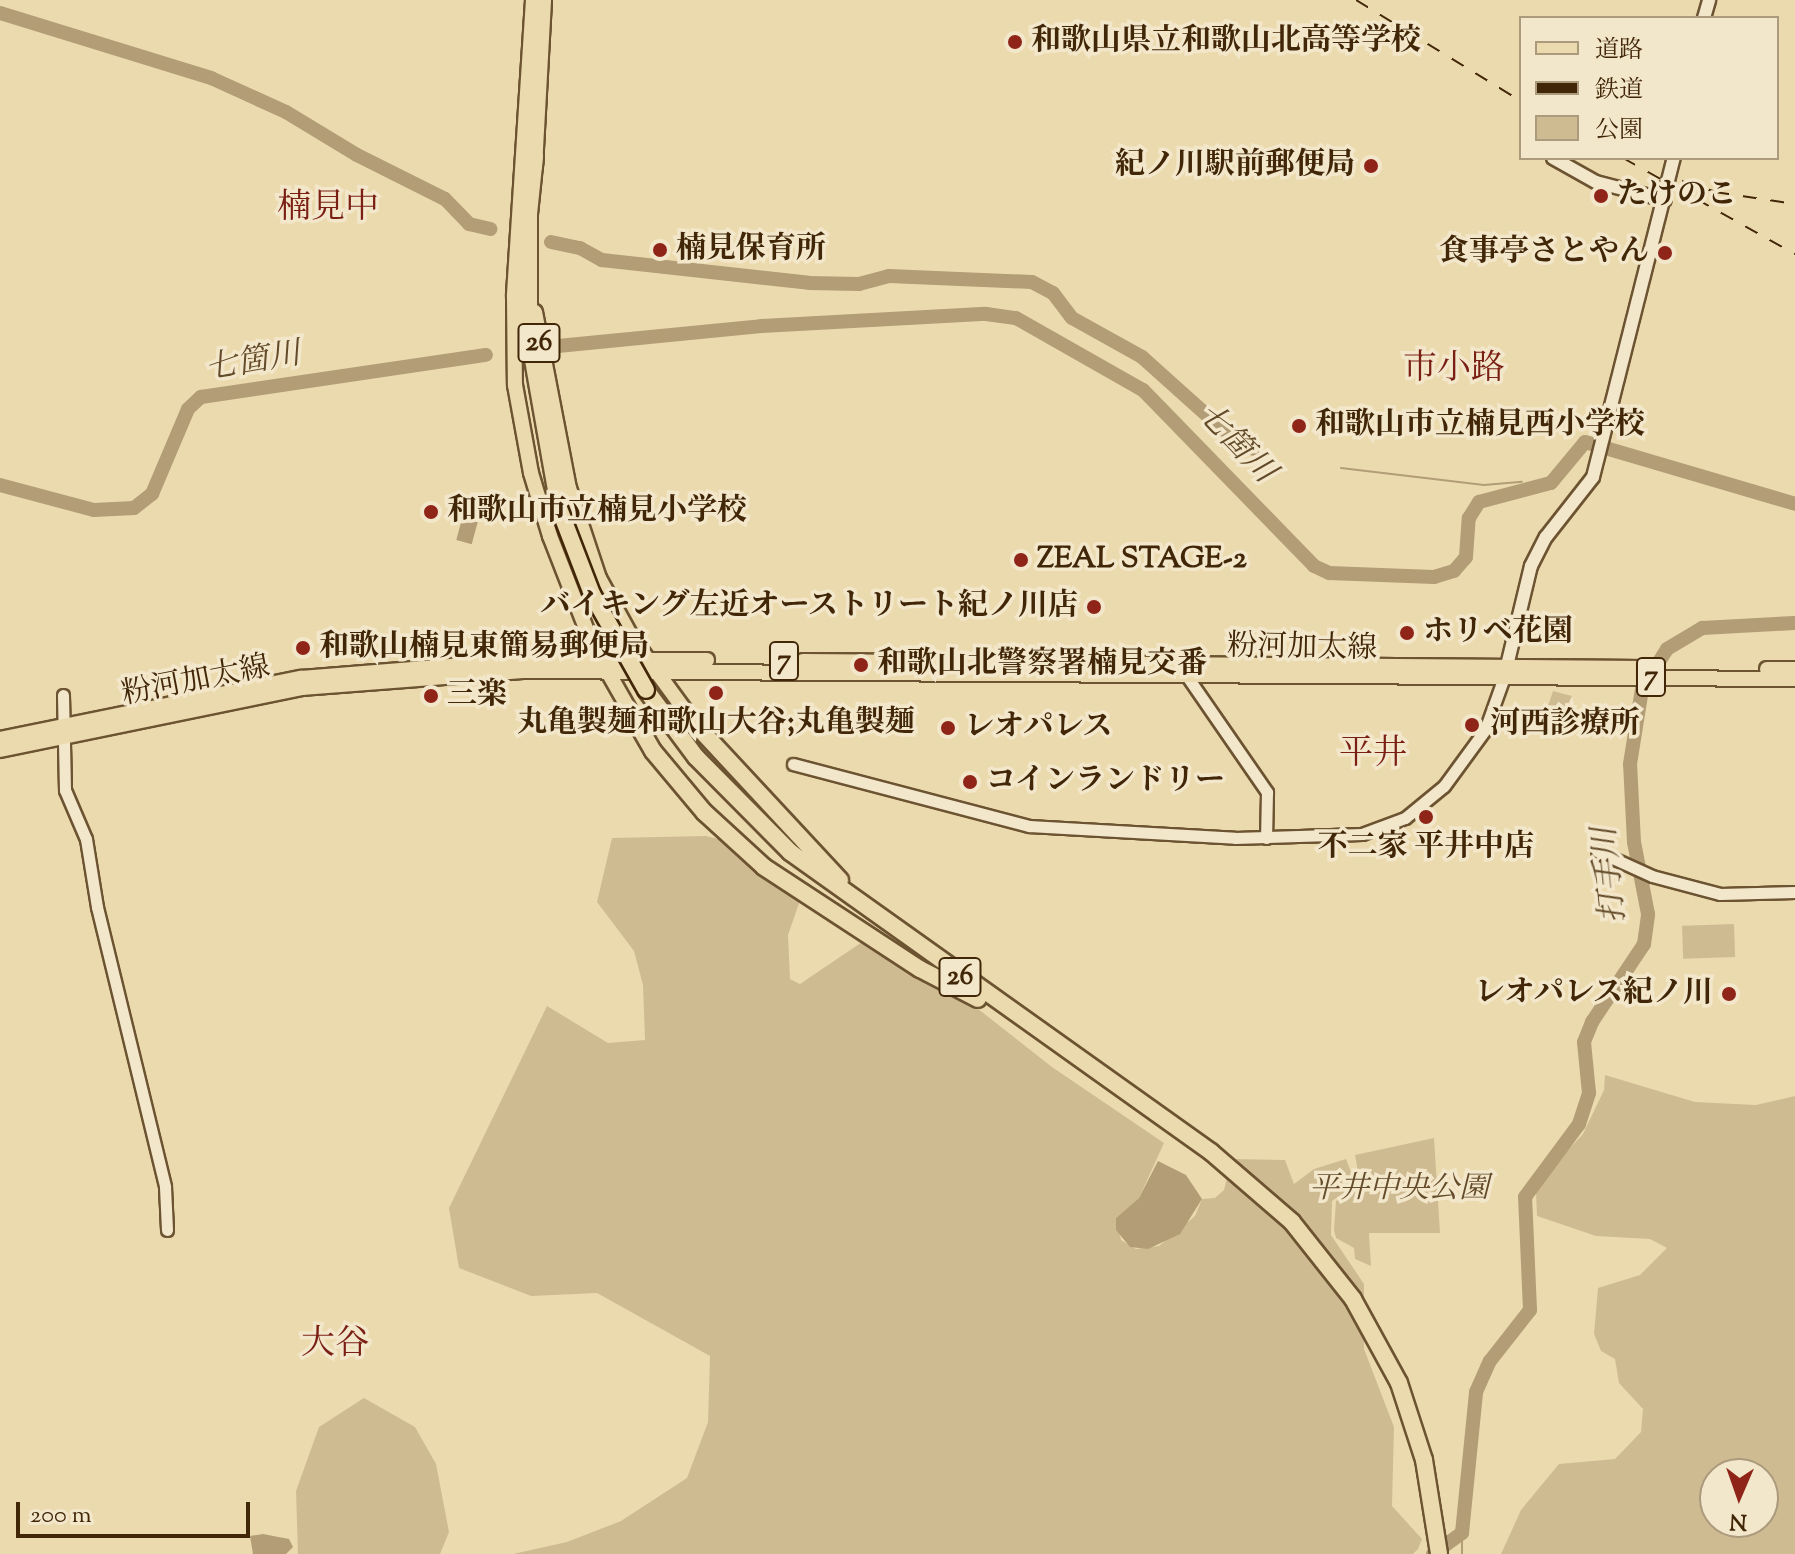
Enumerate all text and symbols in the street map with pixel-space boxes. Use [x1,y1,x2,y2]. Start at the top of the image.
legend [1519,16,1779,160]
place label: 和歌山県立和歌山北高等学校 [1031,24,1421,60]
marker: 和歌山県立和歌山北高等学校 [1006,33,1024,51]
text: 道路 [1595,34,1643,68]
text: 鉄道 [1595,74,1643,108]
text: 公園 [1595,114,1643,148]
place label: 紀ノ川駅前郵便局 [1115,148,1355,184]
marker: 紀ノ川駅前郵便局 [1362,157,1380,175]
place label: たけのこ [1617,178,1737,214]
marker: たけのこ [1592,187,1610,205]
district label: 楠見中 [277,189,379,229]
place label: 楠見保育所 [676,232,826,268]
place label: 食事亭さとやん [1439,235,1649,271]
marker: 楠見保育所 [651,241,669,259]
marker: 食事亭さとやん [1656,244,1674,262]
road number: 26 [517,319,561,367]
water label: 七箇川 [202,336,304,390]
district label: 市小路 [1403,350,1505,390]
water label: 七箇川 [1188,396,1282,492]
place label: 和歌山市立楠見西小学校 [1315,408,1645,444]
marker: 和歌山市立楠見西小学校 [1290,417,1308,435]
place label: 和歌山市立楠見小学校 [447,494,747,530]
marker: 和歌山市立楠見小学校 [422,503,440,521]
place label: ZEAL STAGE-2 [1037,542,1247,578]
marker: ZEAL STAGE-2 [1012,551,1030,569]
place label: バイキング左近オーストリート紀ノ川店 [538,589,1078,625]
marker: バイキング左近オーストリート紀ノ川店 [1085,598,1103,616]
place label: ホリベ花園 [1423,615,1573,651]
marker: ホリベ花園 [1398,624,1416,642]
place label: 和歌山楠見東簡易郵便局 [319,630,649,666]
street label: 粉河加太線 [1227,630,1377,668]
road number: 7 [768,637,800,685]
marker: 和歌山楠見東簡易郵便局 [294,639,312,657]
place label: 和歌山北警察署楠見交番 [877,647,1207,683]
street label: 粉河加太線 [119,650,273,714]
road number: 7 [1635,653,1667,701]
marker: 和歌山北警察署楠見交番 [852,656,870,674]
place label: 三楽 [447,678,507,714]
marker: 丸亀製麺和歌山大谷;丸亀製麺 [707,684,725,702]
marker: 三楽 [422,687,440,705]
place label: 丸亀製麺和歌山大谷;丸亀製麺 [517,706,915,742]
place label: 河西診療所 [1490,707,1640,743]
place label: レオパレス [964,710,1114,746]
marker: 河西診療所 [1461,714,1483,736]
marker: レオパレス [939,719,957,737]
district label: 平井 [1339,735,1407,775]
place label: コインランドリー [986,764,1226,800]
marker: コインランドリー [961,773,979,791]
marker: 不二家 平井中店 [1417,808,1435,826]
water label: 打手川 [1587,825,1635,925]
place label: 不二家 平井中店 [1318,830,1534,866]
road number: 26 [938,953,982,1001]
place label: レオパレス紀ノ川 [1473,976,1713,1012]
marker: レオパレス紀ノ川 [1720,985,1738,1003]
park label: 平井中央公園 [1309,1172,1489,1208]
district label: 大谷 [301,1325,369,1365]
north arrow [1699,1458,1779,1538]
scale bar [20,1486,254,1536]
text: 200 m [30,1499,92,1533]
text: N [1729,1504,1748,1536]

